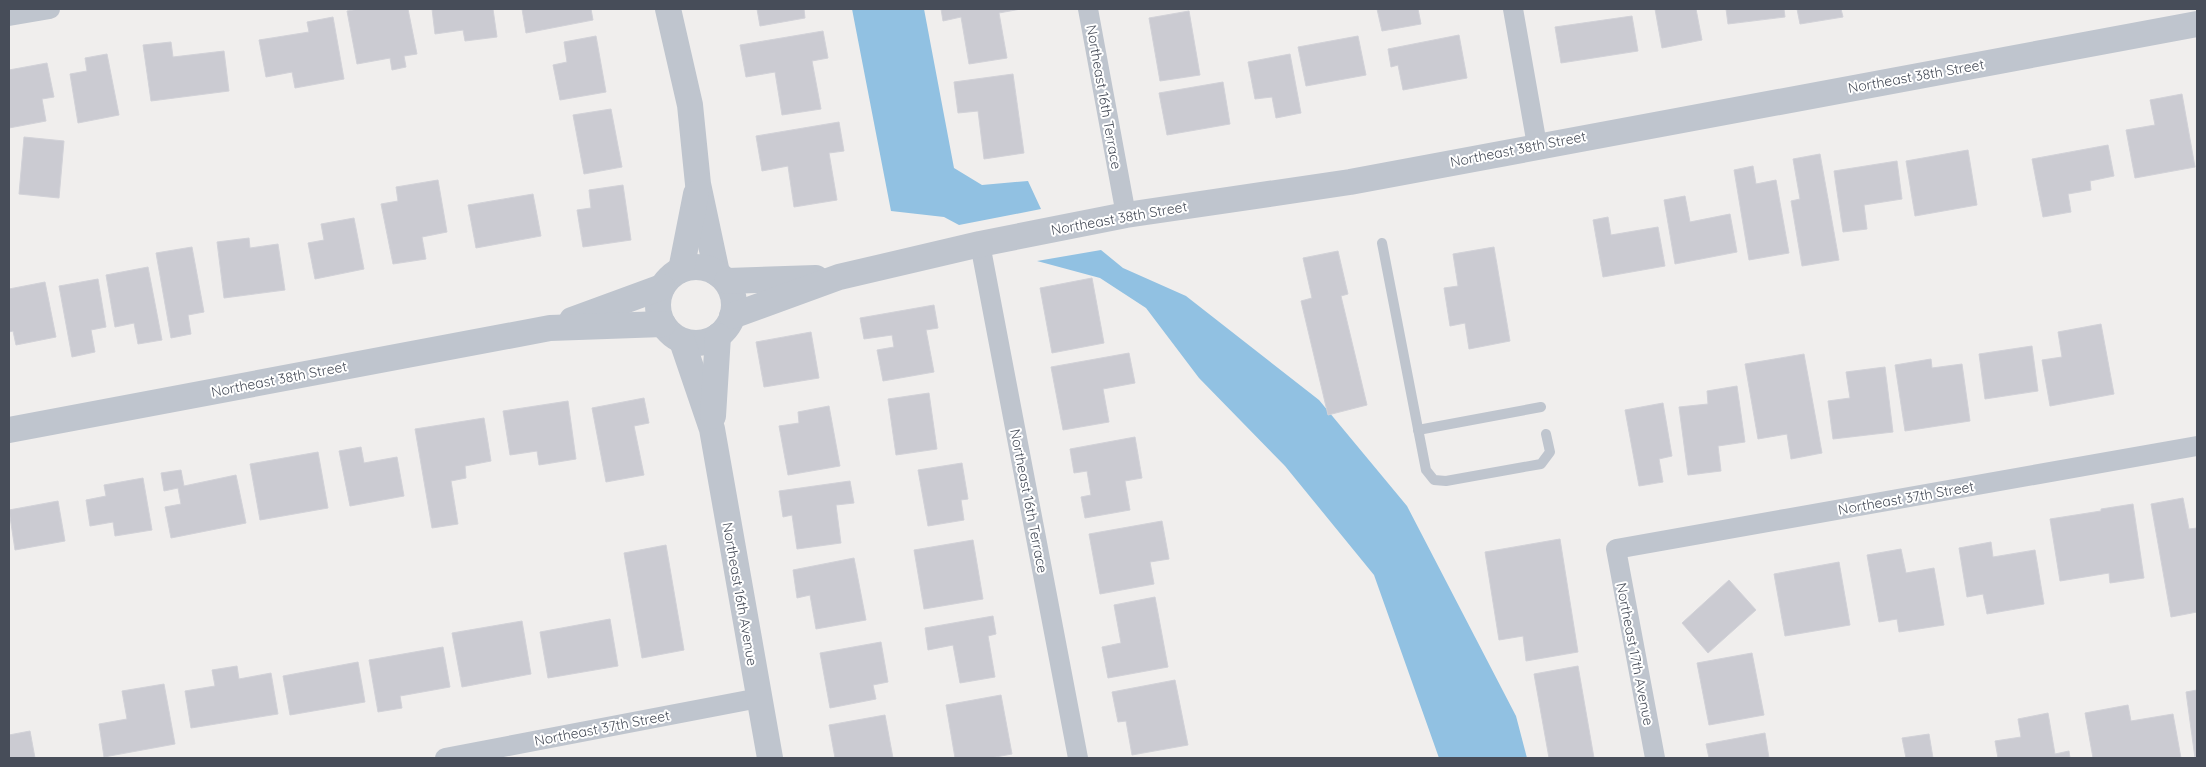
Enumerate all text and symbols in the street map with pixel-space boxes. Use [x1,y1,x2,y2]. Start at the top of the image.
street label: Northeast 16th Terrace [1082,23,1126,171]
street label: Northeast 38th Street [1846,55,1986,97]
street label: Northeast 38th Street [1449,127,1588,171]
street label: Northeast 38th Street [1049,197,1189,239]
street label: Northeast 38th Street [210,357,349,401]
street label: Northeast 16th Terrace [1006,427,1052,575]
street label: Northeast 37th Street [1837,477,1976,519]
street label: Northeast 16th Avenue [719,521,762,667]
street label: Northeast 17th Avenue [1612,581,1658,727]
street label: Northeast 37th Street [533,706,672,750]

